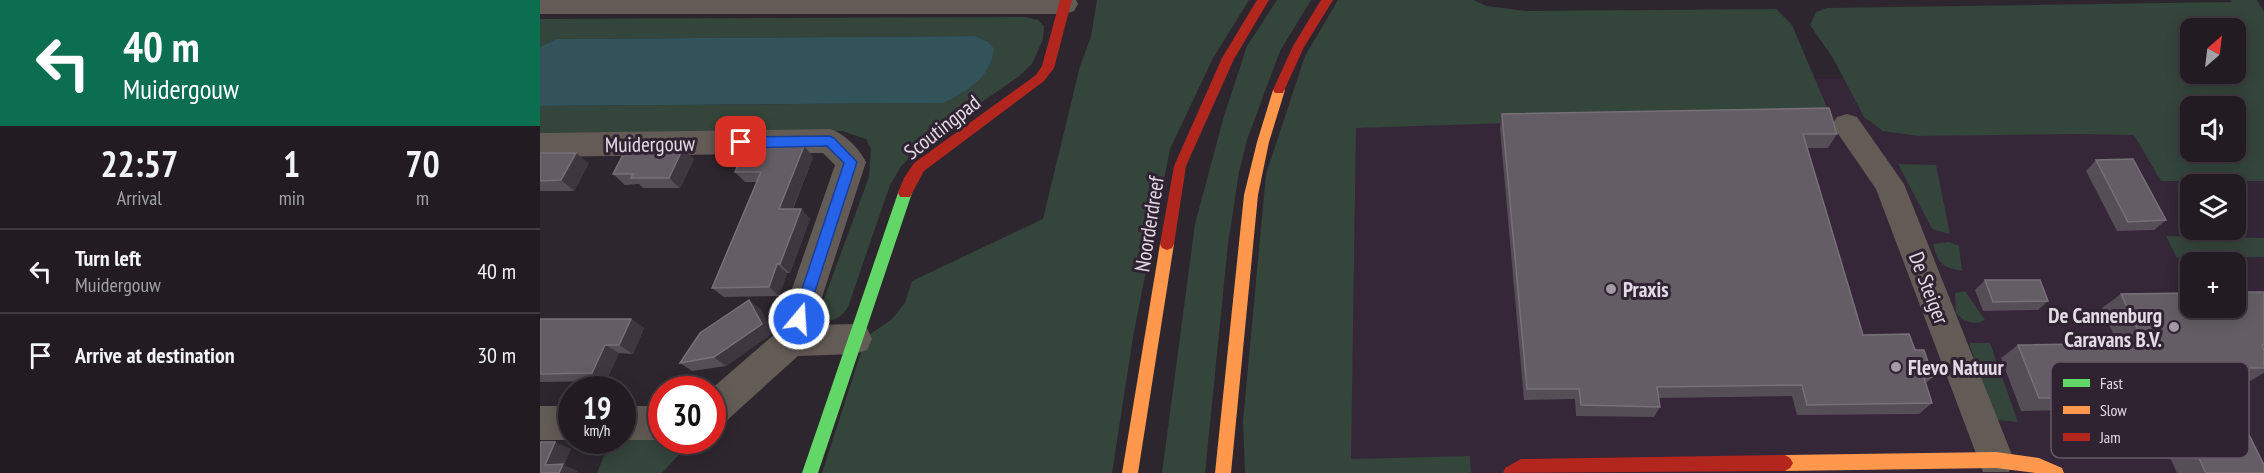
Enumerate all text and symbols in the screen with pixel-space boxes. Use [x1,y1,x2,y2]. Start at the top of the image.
north arrow [2180,18,2246,84]
map controls [2180,18,2246,318]
text: 40 m [123,19,200,74]
icon: left [24,24,102,102]
text: Muidergouw [123,72,239,106]
street label: Scoutingpad [898,89,986,165]
button: sound [2180,96,2246,162]
pin [715,116,766,167]
icon: arrive [724,125,757,158]
street label: Muidergouw [605,130,696,158]
text: 22:57 [100,140,178,187]
text: 1 [283,140,300,187]
text: 70 [405,140,440,187]
street label: Noorderdreef [1128,174,1170,274]
button: layers [2180,174,2246,240]
text: Arrival [117,185,162,211]
text: min [279,185,305,211]
text: m [416,185,429,211]
text: Turn left [75,244,141,272]
street label: De Steiger [1903,248,1955,328]
button: + [2180,252,2246,318]
icon: left [24,255,57,288]
text: 40 m [477,257,516,285]
text: Muidergouw [75,272,161,298]
place label: Praxis [1623,276,1669,303]
marker: Praxis [1604,282,1618,296]
position arrow [767,287,831,351]
place label: De Cannenburg Caravans B.V. [2048,302,2162,353]
marker: De Cannenburg Caravans B.V. [2167,320,2181,334]
icon: arrive [24,339,57,372]
text: Arrive at destination [75,341,235,369]
text: 30 m [477,341,516,369]
place label: Flevo Natuur [1908,354,2004,381]
marker: Flevo Natuur [1889,360,1903,374]
legend [2051,362,2249,458]
text: Fast [2100,373,2123,393]
speed limit sign: 30 [648,376,726,454]
text: 19 [583,388,611,427]
text: Slow [2100,400,2127,420]
text: km/h [584,421,610,440]
text: Jam [2099,427,2121,447]

